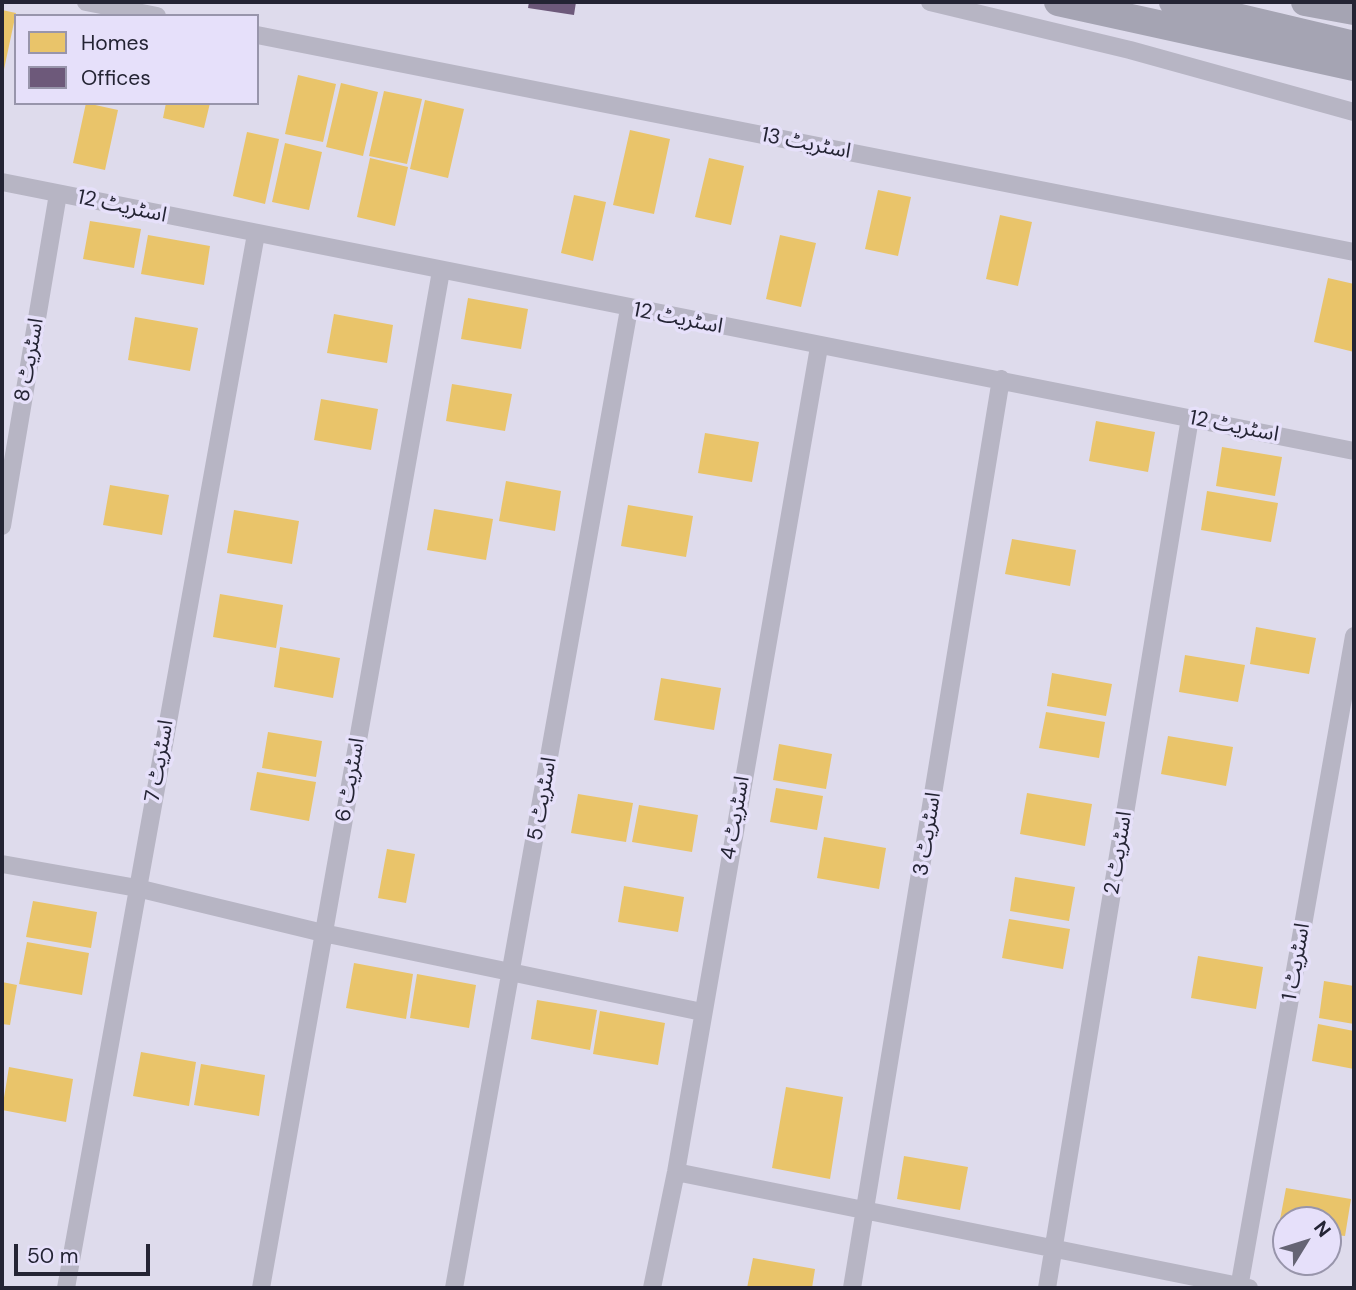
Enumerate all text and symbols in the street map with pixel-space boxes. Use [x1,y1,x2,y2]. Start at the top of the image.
legend [14,14,259,105]
text: Homes [81,29,149,57]
text: Offices [81,64,151,92]
street label: اسٹریٹ 13 [759,123,853,165]
street label: اسٹریٹ 12 [75,185,169,229]
street label: اسٹریٹ 12 [631,298,725,340]
street label: اسٹریٹ 8 [10,316,50,404]
street label: اسٹریٹ 12 [1187,406,1281,448]
street label: اسٹریٹ 7 [140,718,180,804]
street label: اسٹریٹ 6 [331,736,371,824]
street label: اسٹریٹ 5 [523,755,563,843]
street label: اسٹریٹ 4 [716,774,756,862]
street label: اسٹریٹ 3 [909,790,947,878]
street label: اسٹریٹ 2 [1100,810,1138,896]
street label: اسٹریٹ 1 [1278,921,1316,1003]
north arrow [1272,1206,1342,1276]
text: N [1308,1216,1336,1242]
scale bar [18,1230,154,1274]
text: 50 m [27,1242,78,1270]

